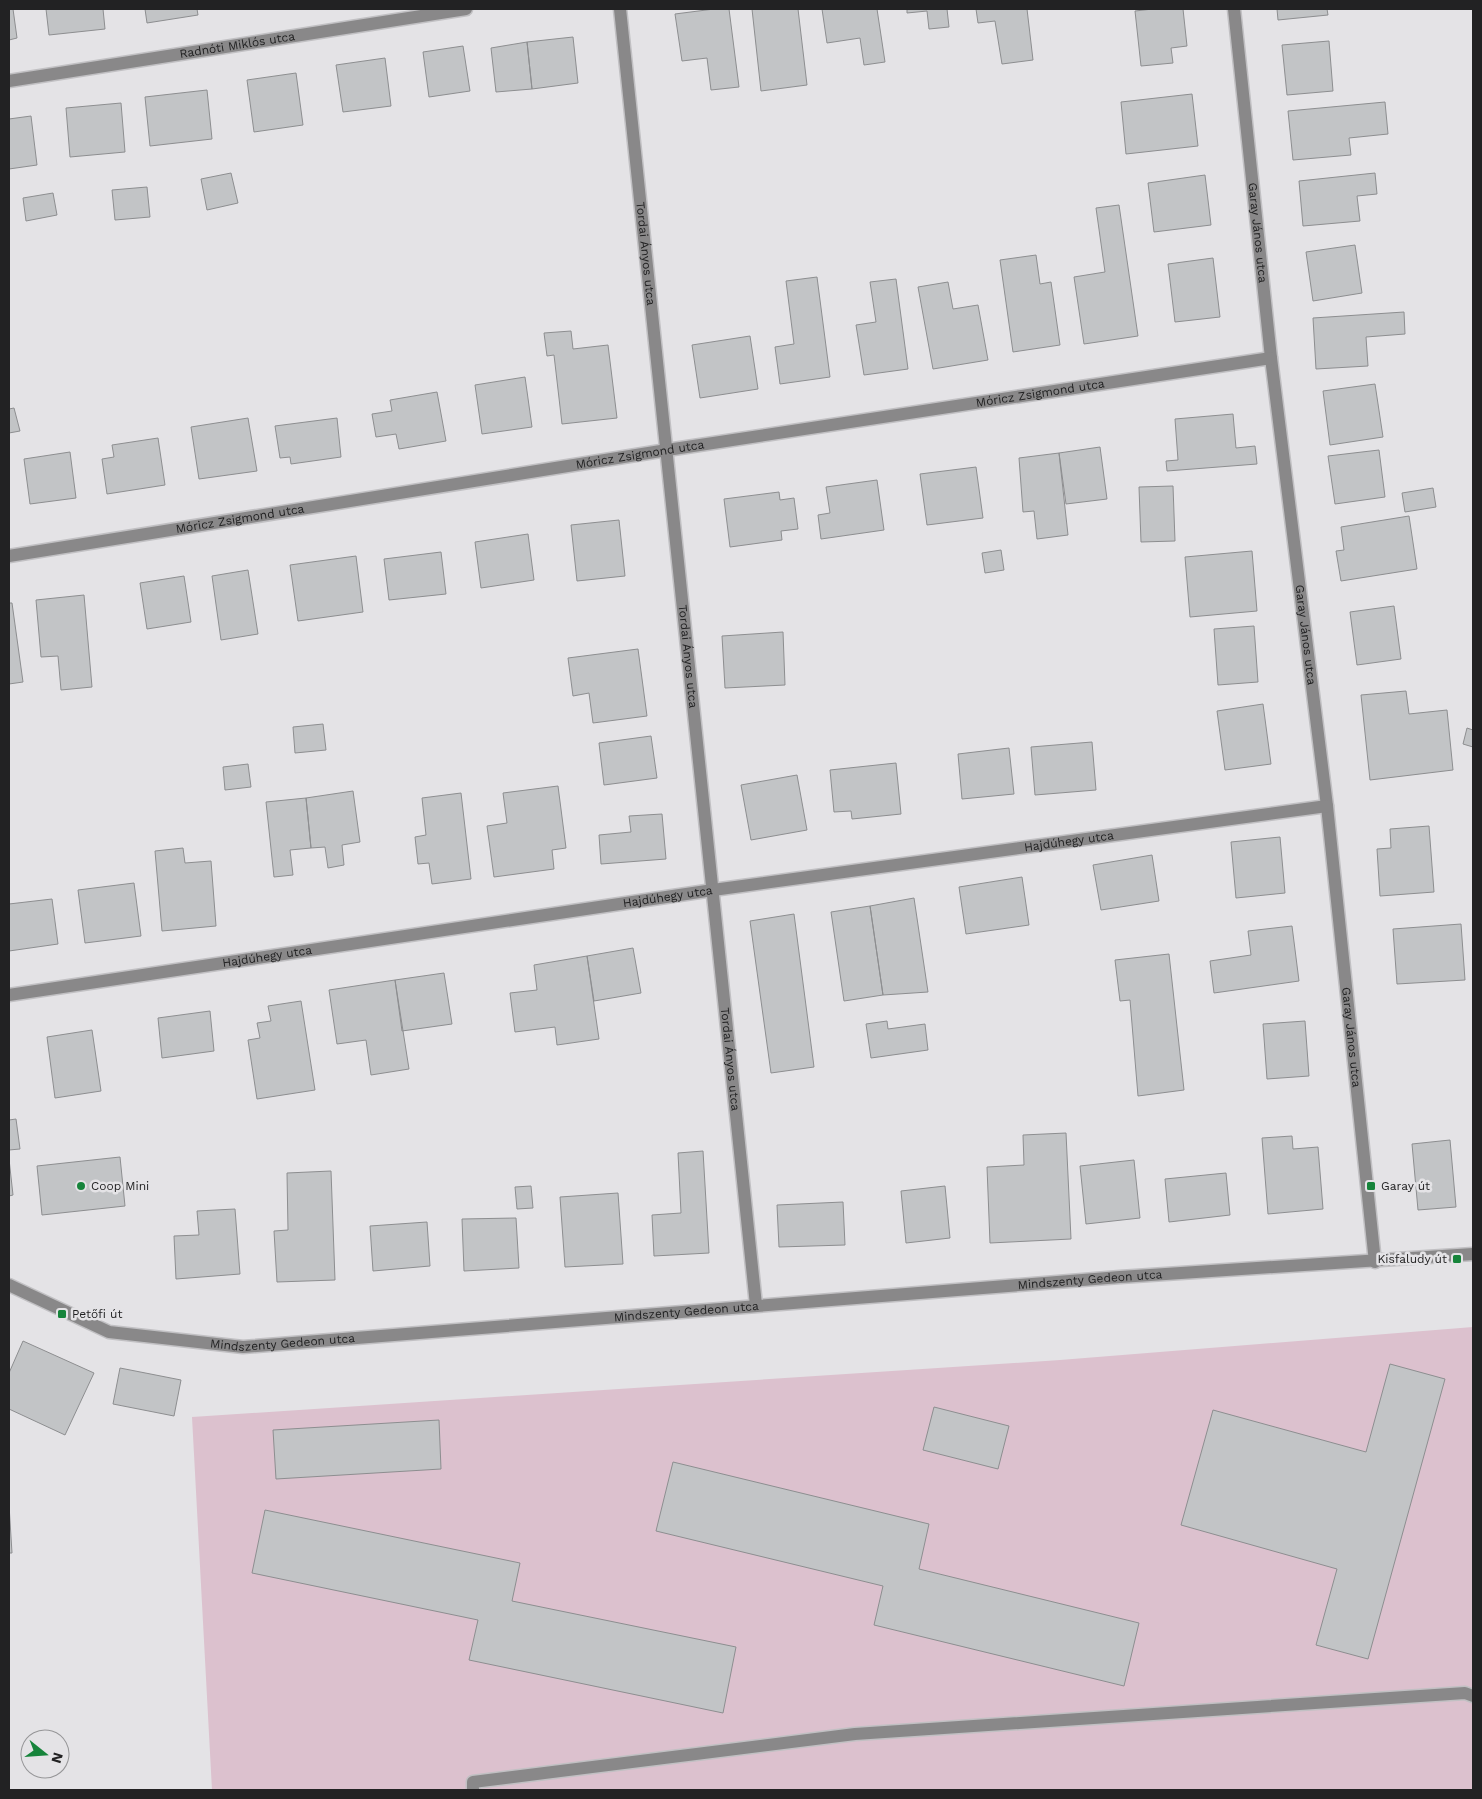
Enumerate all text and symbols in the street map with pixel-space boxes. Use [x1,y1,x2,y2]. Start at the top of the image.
street label: Radnóti Miklós utca [178,29,296,61]
street label: Garay János utca [1245,182,1270,284]
street label: Tordai Ányos utca [633,201,658,306]
street label: Móricz Zsigmond utca [975,376,1106,410]
street label: Móricz Zsigmond utca [575,437,705,472]
street label: Móricz Zsigmond utca [175,502,305,536]
street label: Garay János utca [1292,584,1319,686]
street label: Tordai Ányos utca [676,604,700,709]
street label: Hajdúhegy utca [1023,828,1115,854]
street label: Hajdúhegy utca [622,883,714,910]
street label: Hajdúhegy utca [221,943,313,970]
street label: Garay János utca [1339,986,1364,1088]
street label: Tordai Ányos utca [718,1007,743,1112]
place label: Coop Mini [91,1179,149,1193]
place label: Garay út [1381,1179,1430,1193]
marker: Coop Mini [75,1180,87,1192]
marker: Garay út [1365,1180,1377,1192]
place label: Kisfaludy út [1377,1252,1447,1266]
marker: Kisfaludy út [1451,1253,1463,1265]
street label: Mindszenty Gedeon utca [1017,1267,1163,1292]
street label: Mindszenty Gedeon utca [613,1299,759,1324]
place label: Petőfi út [72,1307,123,1321]
marker: Petőfi út [56,1308,68,1320]
street label: Mindszenty Gedeon utca [209,1331,356,1354]
north arrow [20,1729,70,1779]
text: N [48,1751,67,1765]

